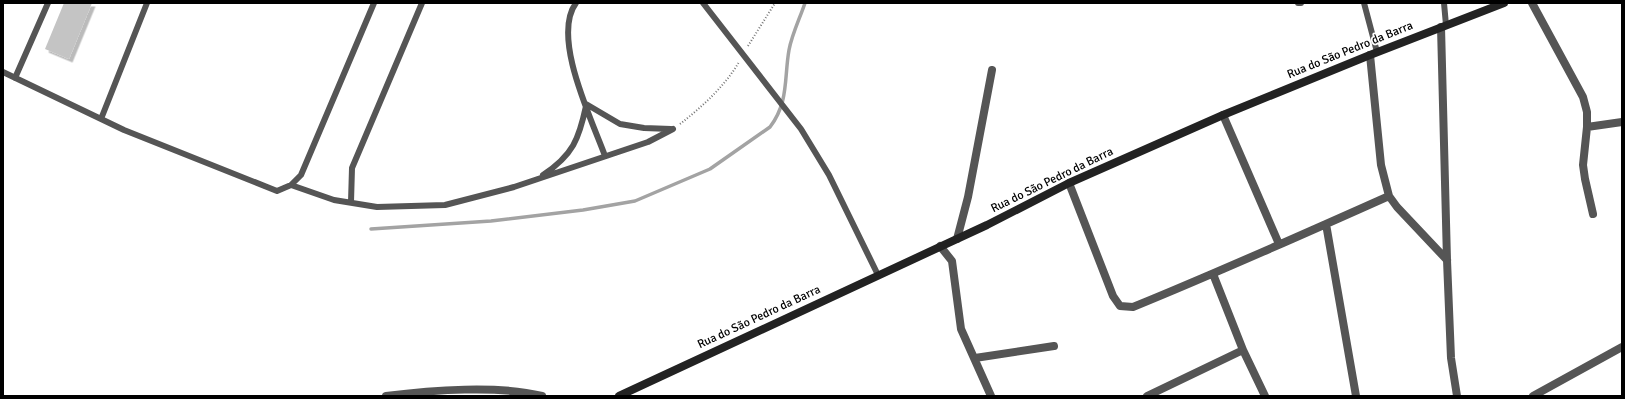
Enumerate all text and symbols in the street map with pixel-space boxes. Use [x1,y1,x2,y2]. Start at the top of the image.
street label: Rua do São Pedro da Barra [1285,18,1415,82]
street label: Rua do São Pedro da Barra [988,144,1116,216]
street label: Rua do São Pedro da Barra [695,282,823,352]

